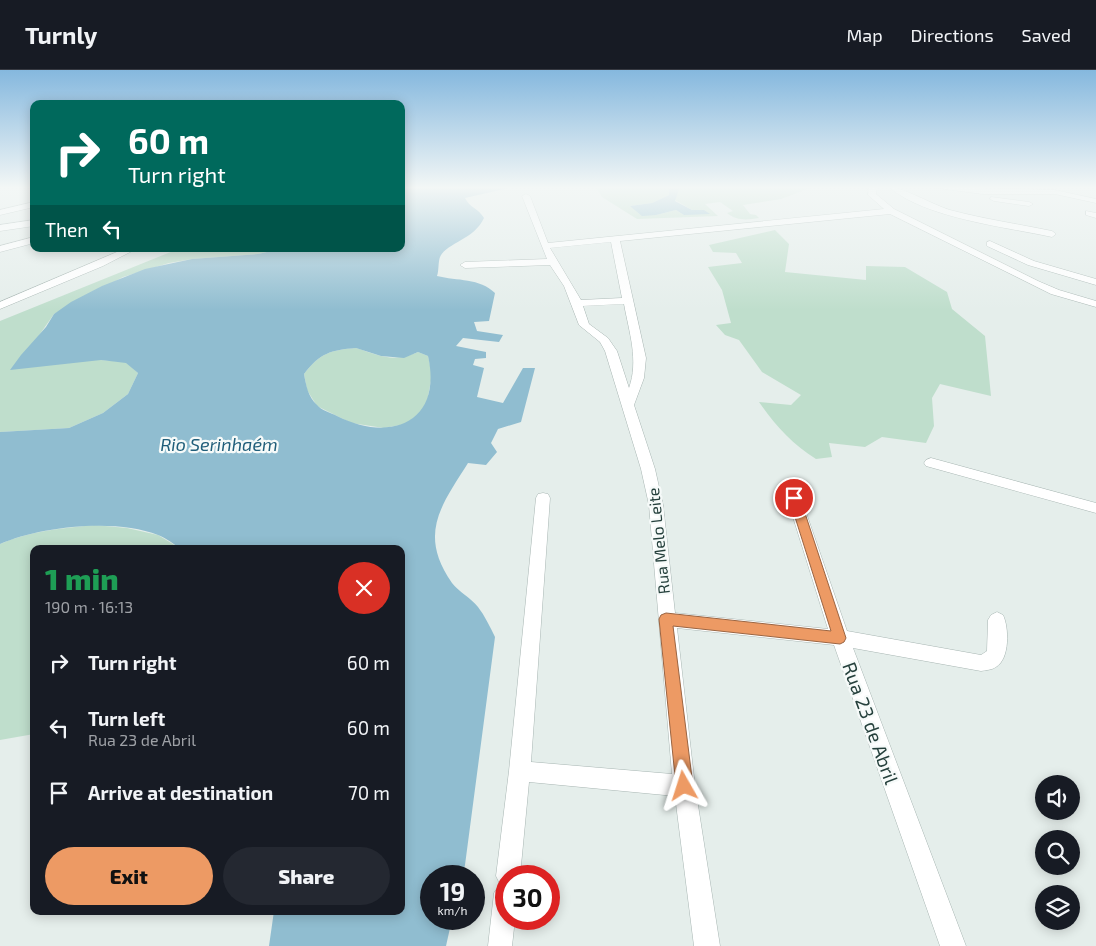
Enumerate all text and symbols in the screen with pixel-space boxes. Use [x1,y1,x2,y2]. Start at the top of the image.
text: Turnly [25,20,97,49]
text: Map [846,24,883,46]
text: Directions [911,24,994,46]
text: Saved [1022,24,1071,46]
text: 60 m [128,119,209,161]
icon: right [45,120,110,185]
text: Turn right [128,161,226,187]
icon: left [98,215,126,243]
text: Then [45,218,88,241]
water label: Rio Serinhaém [160,433,278,455]
pin [773,477,815,519]
icon: arrive [780,484,808,512]
street label: Rua Melo Leite [643,487,673,595]
text: 1 min [45,560,119,596]
button: close [338,562,390,614]
text: 190 m · 16:13 [45,597,133,616]
icon: right [45,649,73,677]
text: Turn right [88,651,176,674]
text: 60 m [347,651,390,674]
street label: Rua 23 de Abril [838,659,904,788]
text: Turn left [88,707,165,730]
icon: left [45,714,73,742]
text: 60 m [347,716,390,739]
text: Rua 23 de Abril [88,730,196,749]
position arrow [657,759,709,811]
map controls [1035,775,1080,930]
button: sound [1035,775,1080,820]
icon: arrive [45,779,73,807]
text: Arrive at destination [88,781,273,804]
text: 70 m [348,781,390,804]
button: search [1035,830,1080,875]
button: Exit [45,847,213,905]
button: Share [223,847,390,905]
speed limit sign: 30 [495,865,560,930]
text: 19 [440,876,465,906]
button: layers [1035,885,1080,930]
text: km/h [438,903,467,917]

